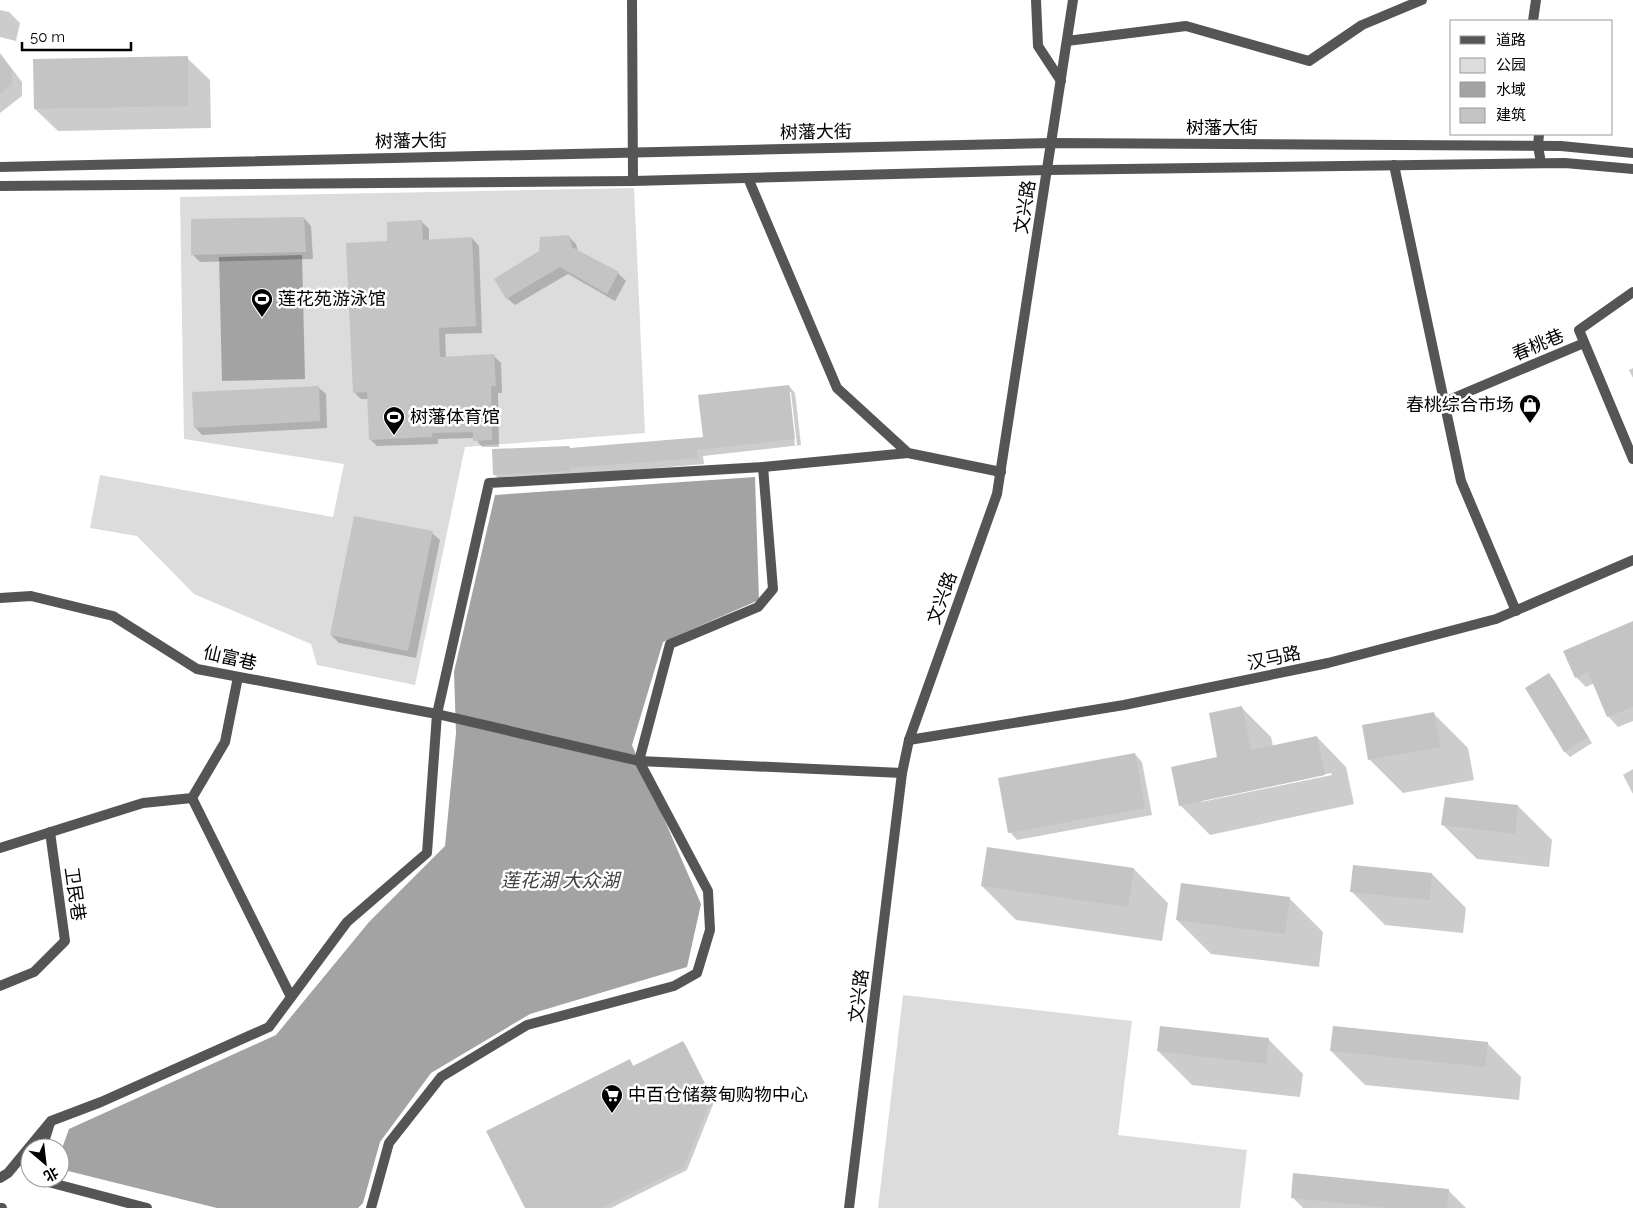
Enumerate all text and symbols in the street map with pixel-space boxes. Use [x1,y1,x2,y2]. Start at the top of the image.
scale bar [22,20,131,52]
legend [1450,20,1613,135]
text: 50 m [30,28,65,46]
text: 道路 [1496,31,1526,49]
text: 公园 [1496,56,1526,74]
text: 水域 [1496,81,1526,99]
text: 建筑 [1496,106,1526,124]
street label: 树藩大街 [1186,117,1258,138]
street label: 树藩大街 [780,120,852,143]
street label: 树藩大街 [375,129,447,152]
street label: 文兴路 [1010,179,1039,235]
sports icon: 莲花苑游泳馆 [250,287,274,318]
place label: 莲花苑游泳馆 [278,288,386,309]
street label: 春桃巷 [1509,324,1567,365]
shop icon: 春桃综合市场 [1518,393,1542,424]
place label: 春桃综合市场 [1406,394,1514,415]
sports icon: 树藩体育馆 [382,405,406,436]
place label: 树藩体育馆 [410,406,500,427]
street label: 文兴路 [922,569,961,627]
street label: 仙富巷 [201,641,259,674]
street label: 汉马路 [1245,642,1302,673]
street label: 卫民巷 [61,866,90,922]
water label: 莲花湖 大众湖 [501,869,622,891]
street label: 文兴路 [845,968,872,1024]
supermarket icon: 中百仓储蔡甸购物中心 [600,1083,624,1114]
place label: 中百仓储蔡甸购物中心 [628,1084,808,1105]
north arrow [20,1138,70,1188]
text: 北 [41,1164,61,1185]

